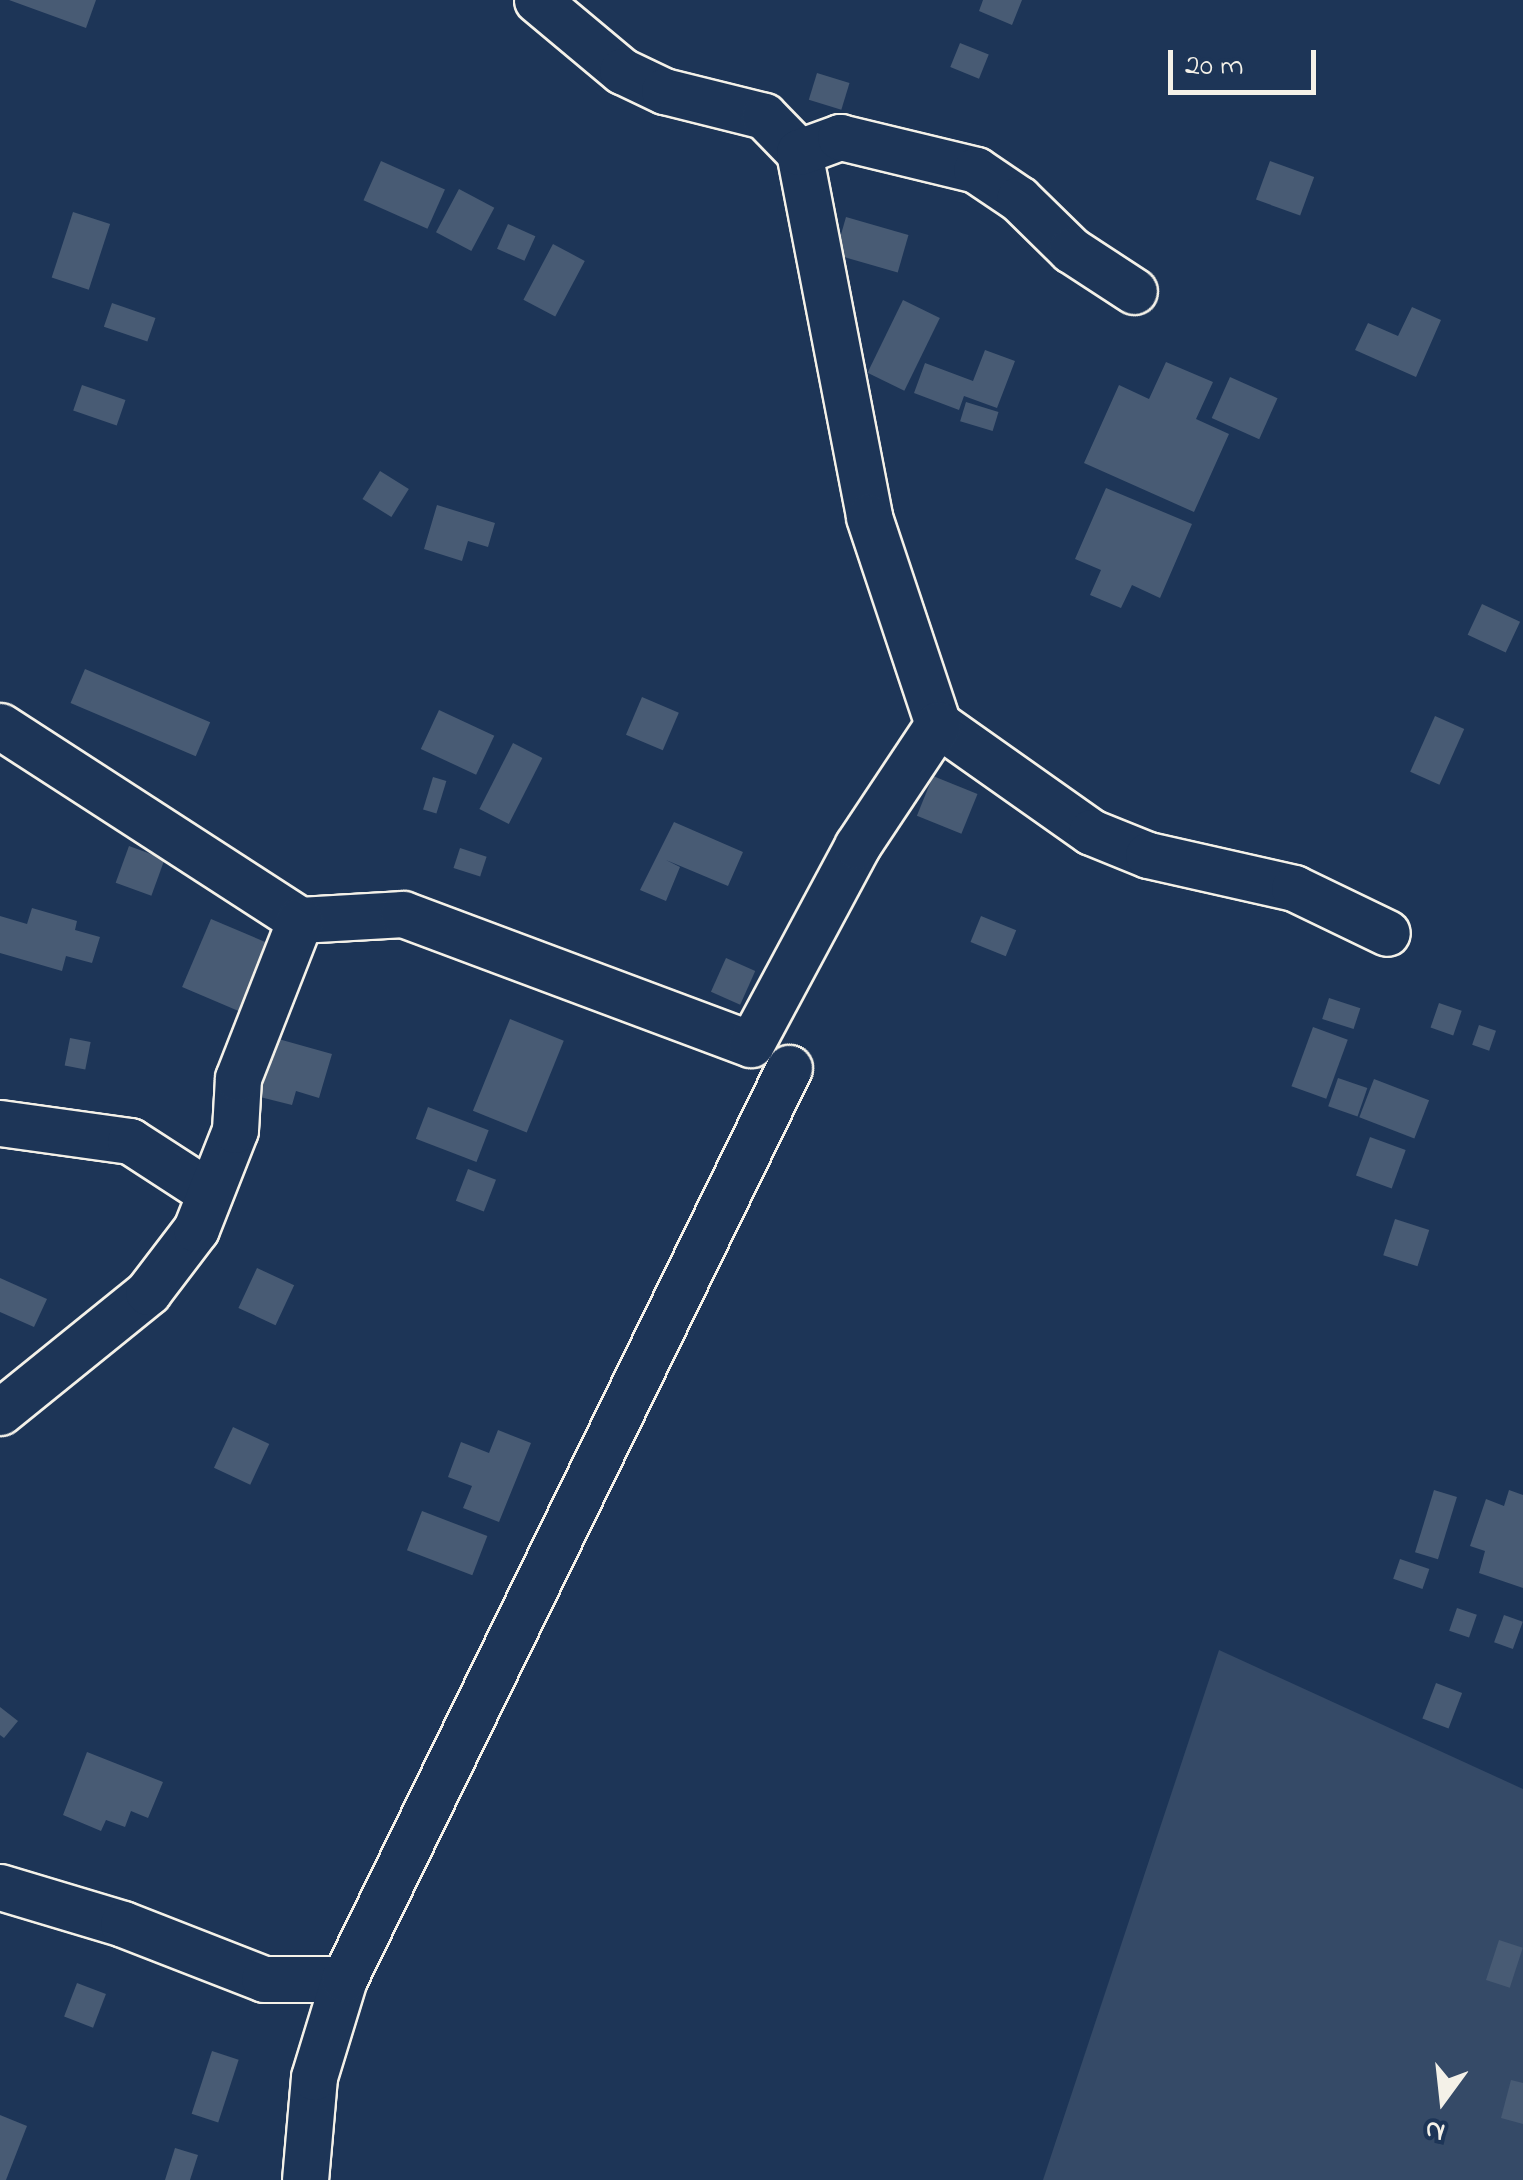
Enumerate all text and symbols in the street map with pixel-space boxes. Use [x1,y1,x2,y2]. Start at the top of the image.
scale bar [1173,30,1320,92]
text: 20 m [1185,45,1244,89]
north arrow [1393,2050,1493,2150]
text: N [1421,2107,1450,2152]

